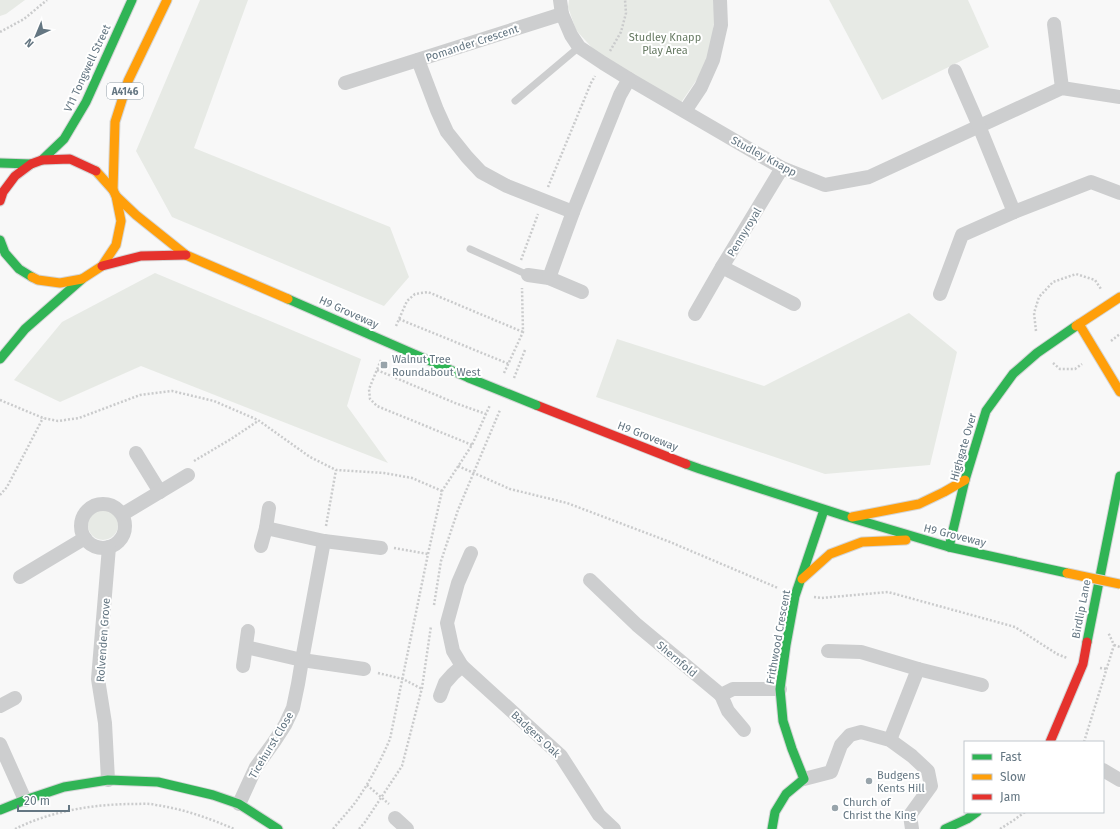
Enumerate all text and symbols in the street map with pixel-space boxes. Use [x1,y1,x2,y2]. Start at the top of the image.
north arrow [16,16,56,56]
street label: V11 Tongwell Street [61,22,113,114]
street label: Pomander Crescent [424,22,520,65]
park label: Studley Knapp Play Area [629,31,701,57]
text: N [22,36,37,50]
road number: A4146 [107,83,143,99]
street label: Studley Knapp [729,134,799,179]
street label: Pennyroyal [725,205,764,259]
street label: H9 Groveway [317,294,381,332]
place label: Walnut Tree Roundabout West [392,353,481,379]
marker: Walnut Tree Roundabout West [379,360,389,370]
street label: Highgate Over [948,411,980,483]
street label: H9 Groveway [616,419,680,454]
street label: H9 Groveway [922,521,988,550]
street label: Birdlip Lane [1069,578,1094,640]
street label: Frithwood Crescent [764,589,793,685]
street label: Rolvenden Grove [94,597,113,683]
street label: Shernfold [654,639,700,680]
street label: Badgers Oak [509,708,563,761]
street label: Ticehurst Close [246,710,296,781]
legend [964,741,1104,813]
text: Fast [1000,750,1022,764]
place label: Budgens Kents Hill [877,769,925,795]
text: Slow [1000,770,1026,784]
marker: Budgens Kents Hill [864,776,874,786]
scale bar [18,787,69,813]
text: Jam [1000,790,1020,804]
text: 20 m [24,794,50,808]
place label: Church of Christ the King [843,796,916,822]
marker: Church of Christ the King [830,803,840,813]

